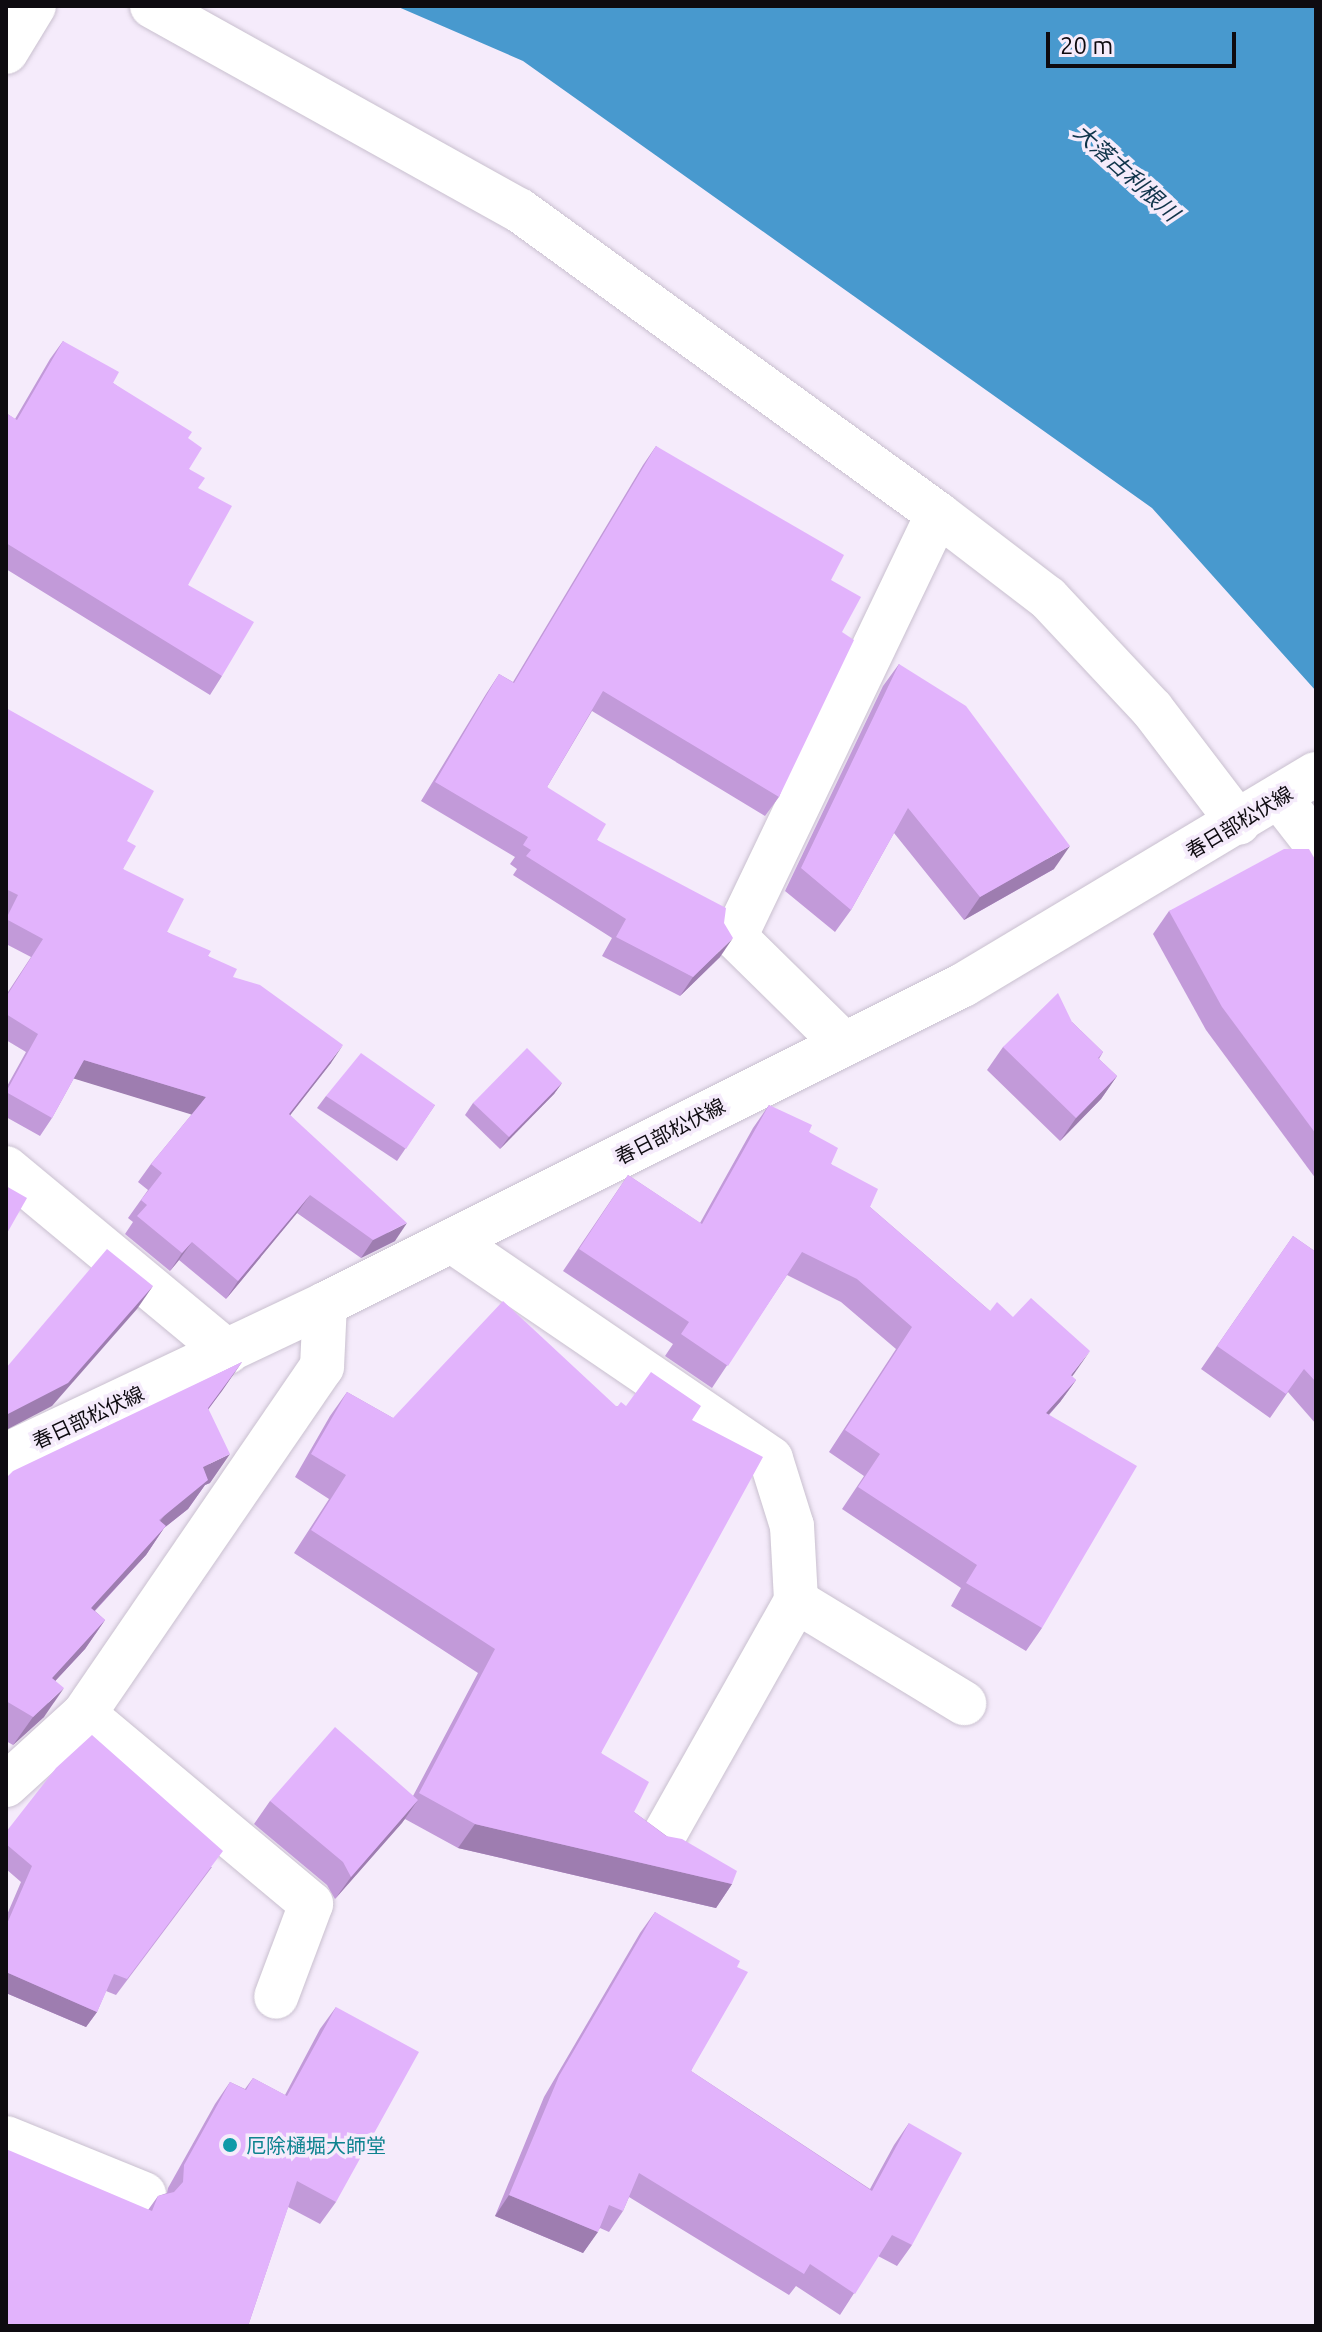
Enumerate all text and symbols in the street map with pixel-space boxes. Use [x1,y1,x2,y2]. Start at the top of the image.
scale bar [1050,16,1240,66]
text: 20 m [1060,32,1113,59]
water label: 大落古利根川 [1069,118,1185,226]
street label: 春日部松伏線 [1181,781,1297,863]
street label: 春日部松伏線 [611,1093,729,1169]
street label: 春日部松伏線 [29,1381,147,1453]
place label: 厄除樋堀大師堂 [246,2133,386,2157]
marker: 厄除樋堀大師堂 [221,2136,239,2154]

